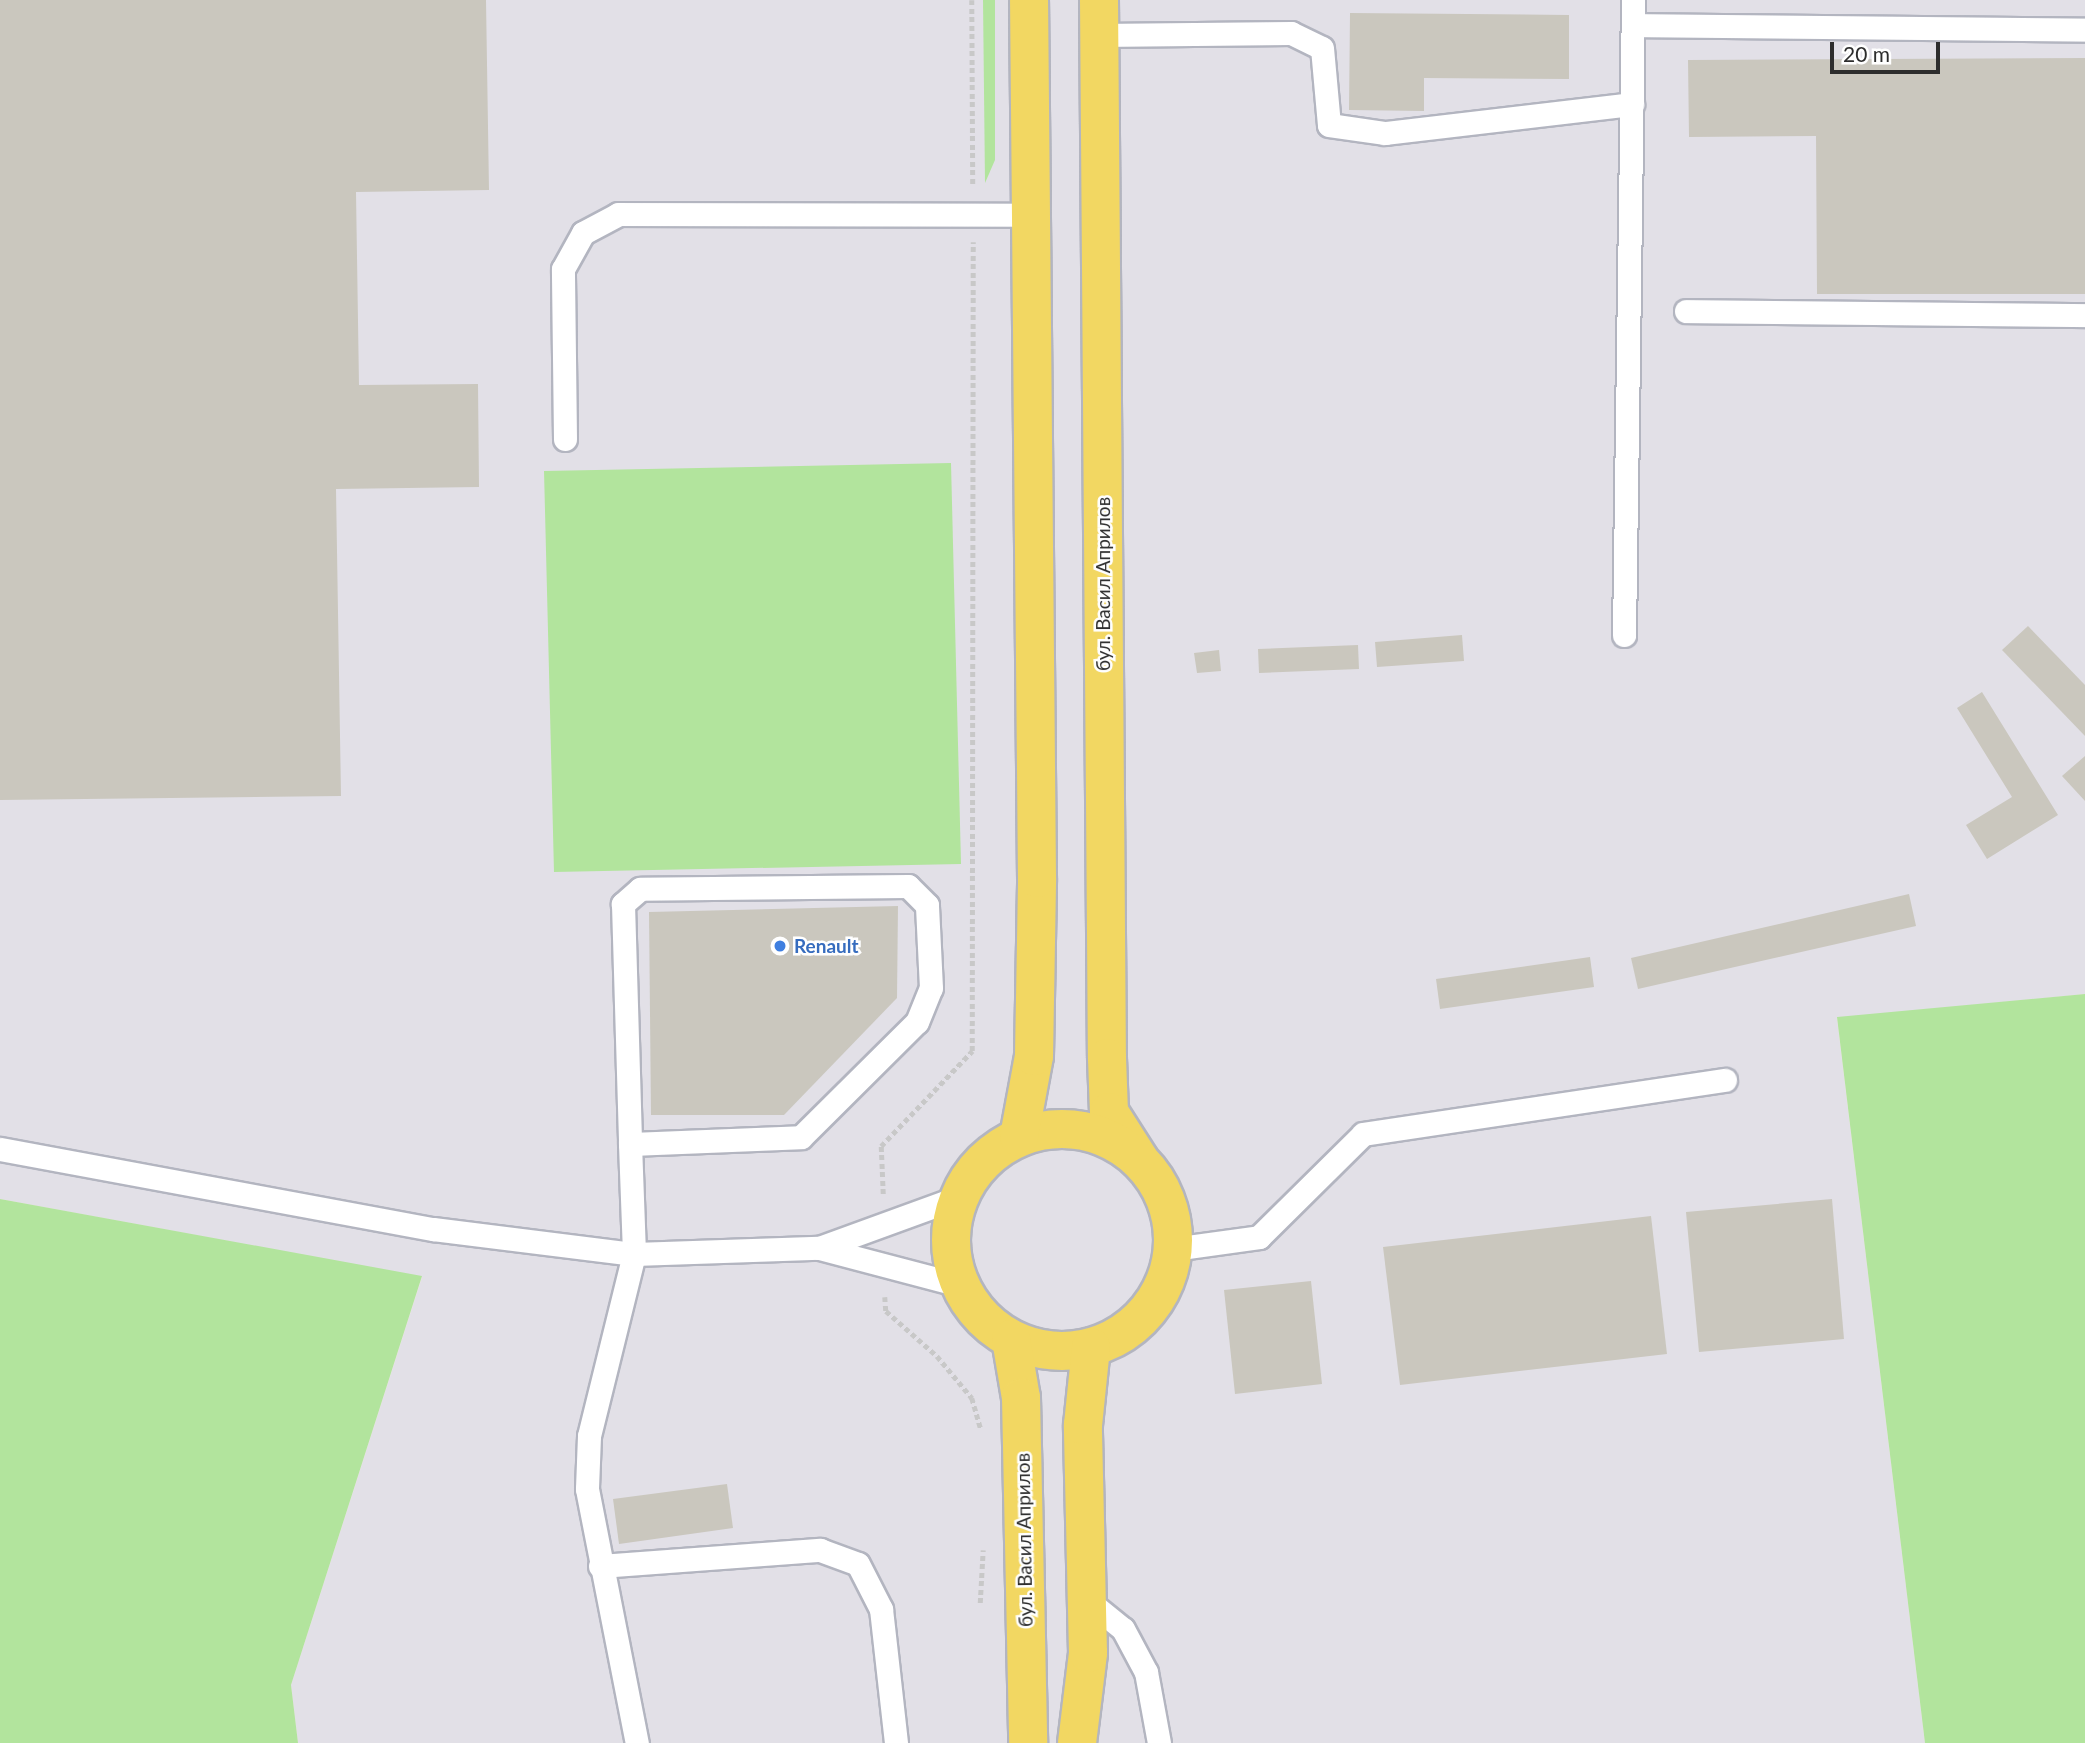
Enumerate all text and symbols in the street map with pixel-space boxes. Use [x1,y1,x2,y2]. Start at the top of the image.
scale bar [1833,28,1943,72]
text: 20 m [1843,41,1890,66]
street label: бул. Васил Априлов [1092,497,1114,671]
place label: Renault [794,935,859,957]
marker: Renault [772,938,788,954]
street label: бул. Васил Априлов [1011,1453,1037,1627]

